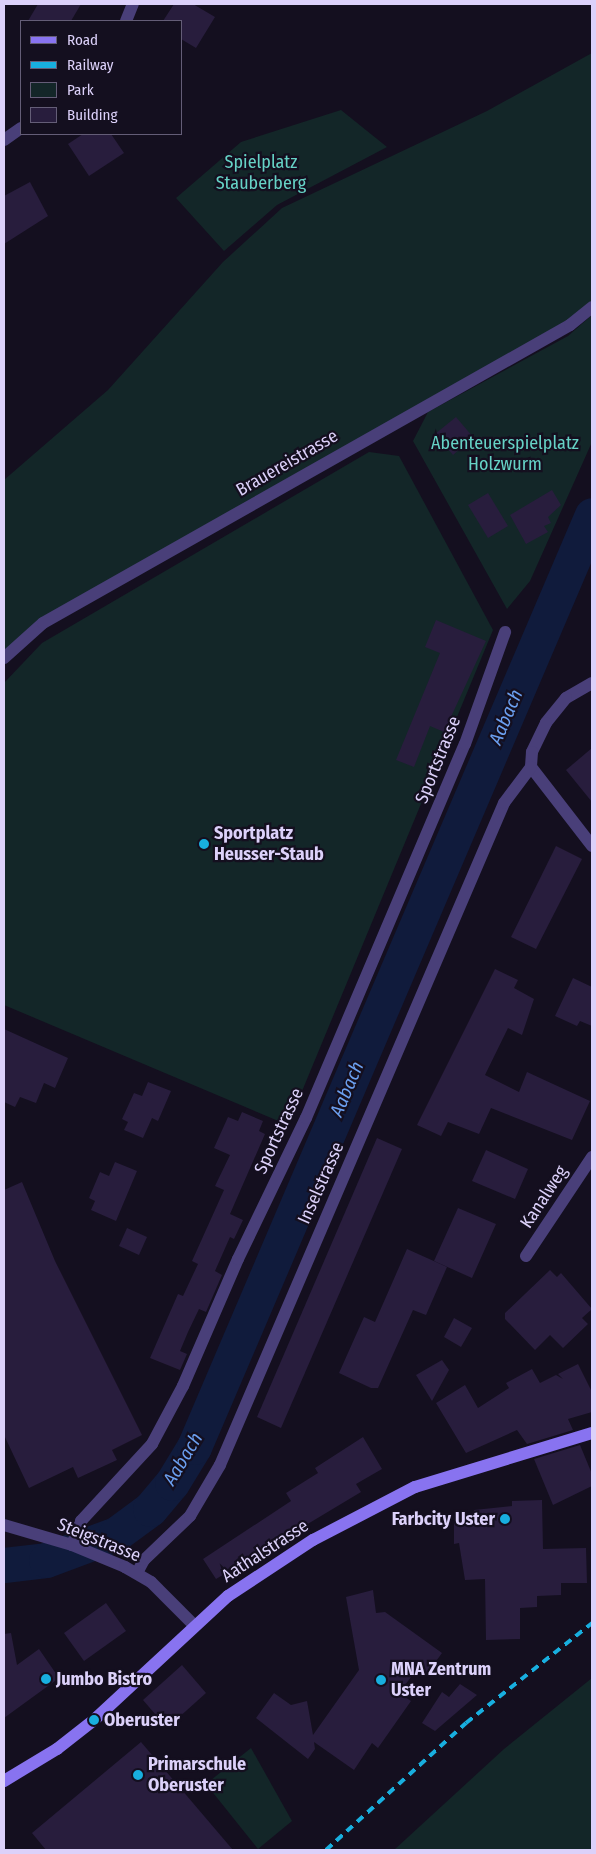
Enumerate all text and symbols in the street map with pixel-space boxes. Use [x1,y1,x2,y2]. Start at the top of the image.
legend [20,20,182,135]
text: Road [67,31,98,49]
text: Railway [67,56,114,74]
text: Park [67,81,94,99]
text: Building [67,106,118,124]
park label: Spielplatz Stauberberg [216,152,306,194]
street label: Brauereistrasse [232,425,342,501]
park label: Abenteuerspielplatz Holzwurm [431,433,579,476]
water label: Aabach [484,686,528,748]
street label: Sportstrasse [411,713,465,807]
place label: Sportplatz Heusser-Staub [214,823,324,866]
marker: Sportplatz Heusser-Staub [198,838,210,850]
water label: Aabach [325,1058,369,1120]
street label: Sportstrasse [250,1085,308,1177]
street label: Inselstrasse [293,1139,349,1227]
street label: Kanalweg [516,1162,572,1232]
water label: Aabach [158,1428,208,1490]
place label: Farbcity Uster [392,1508,495,1530]
street label: Steigstrasse [54,1513,144,1567]
marker: Farbcity Uster [499,1513,511,1525]
street label: Aathalstrasse [218,1515,312,1587]
place label: MNA Zentrum Uster [391,1659,491,1702]
place label: Jumbo Bistro [56,1668,152,1690]
marker: Jumbo Bistro [40,1673,52,1685]
marker: MNA Zentrum Uster [375,1674,387,1686]
place label: Oberuster [104,1709,180,1731]
marker: Oberuster [88,1714,100,1726]
place label: Primarschule Oberuster [148,1754,246,1796]
marker: Primarschule Oberuster [132,1769,144,1781]

